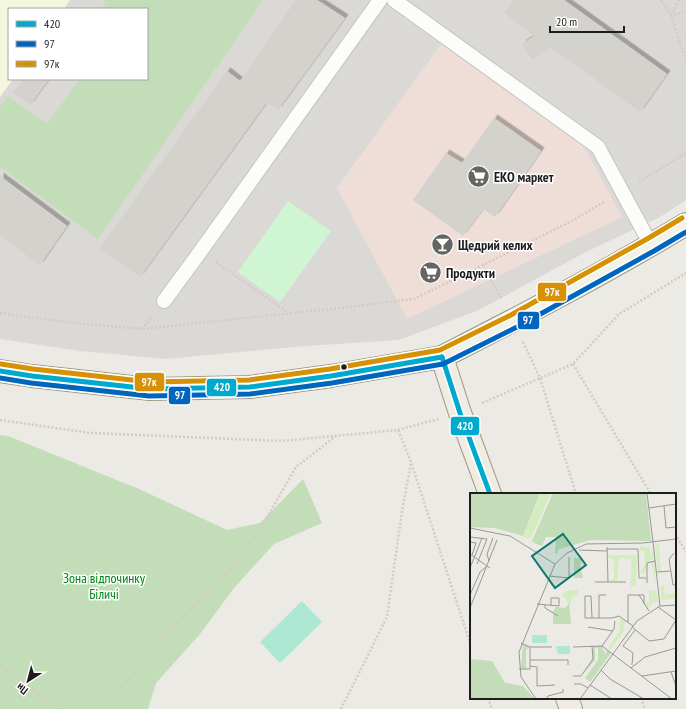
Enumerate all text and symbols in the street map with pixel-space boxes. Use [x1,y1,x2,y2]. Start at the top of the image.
legend [8,8,148,80]
scale bar [550,8,624,34]
text: 20 m [556,14,577,29]
text: 420 [44,16,60,31]
text: 97 [44,36,55,51]
text: 97к [44,56,60,71]
supermarket icon: ЕКО маркет [466,164,492,190]
place label: ЕКО маркет [494,168,554,186]
bar icon: Щедрий келих [429,232,455,258]
place label: Щедрий келих [458,236,533,254]
supermarket icon: Продукти [417,260,443,286]
place label: Продукти [446,264,495,282]
line badge: 97к [537,282,567,302]
text: 97к [544,285,560,299]
line badge: 97 [517,311,540,330]
text: 97 [523,313,533,327]
unlabelled marker [339,362,349,372]
line badge: 97к [134,372,165,392]
text: 97к [141,375,157,389]
line badge: 420 [206,378,237,397]
text: 420 [214,380,230,394]
line badge: 97 [168,386,191,405]
text: 97 [175,388,185,402]
line badge: 420 [450,416,480,436]
text: 420 [457,419,473,433]
inset map [470,493,676,699]
park label: Зона відпочинку Біличі [63,569,146,603]
north arrow [8,661,48,701]
text: Пн [14,680,31,698]

